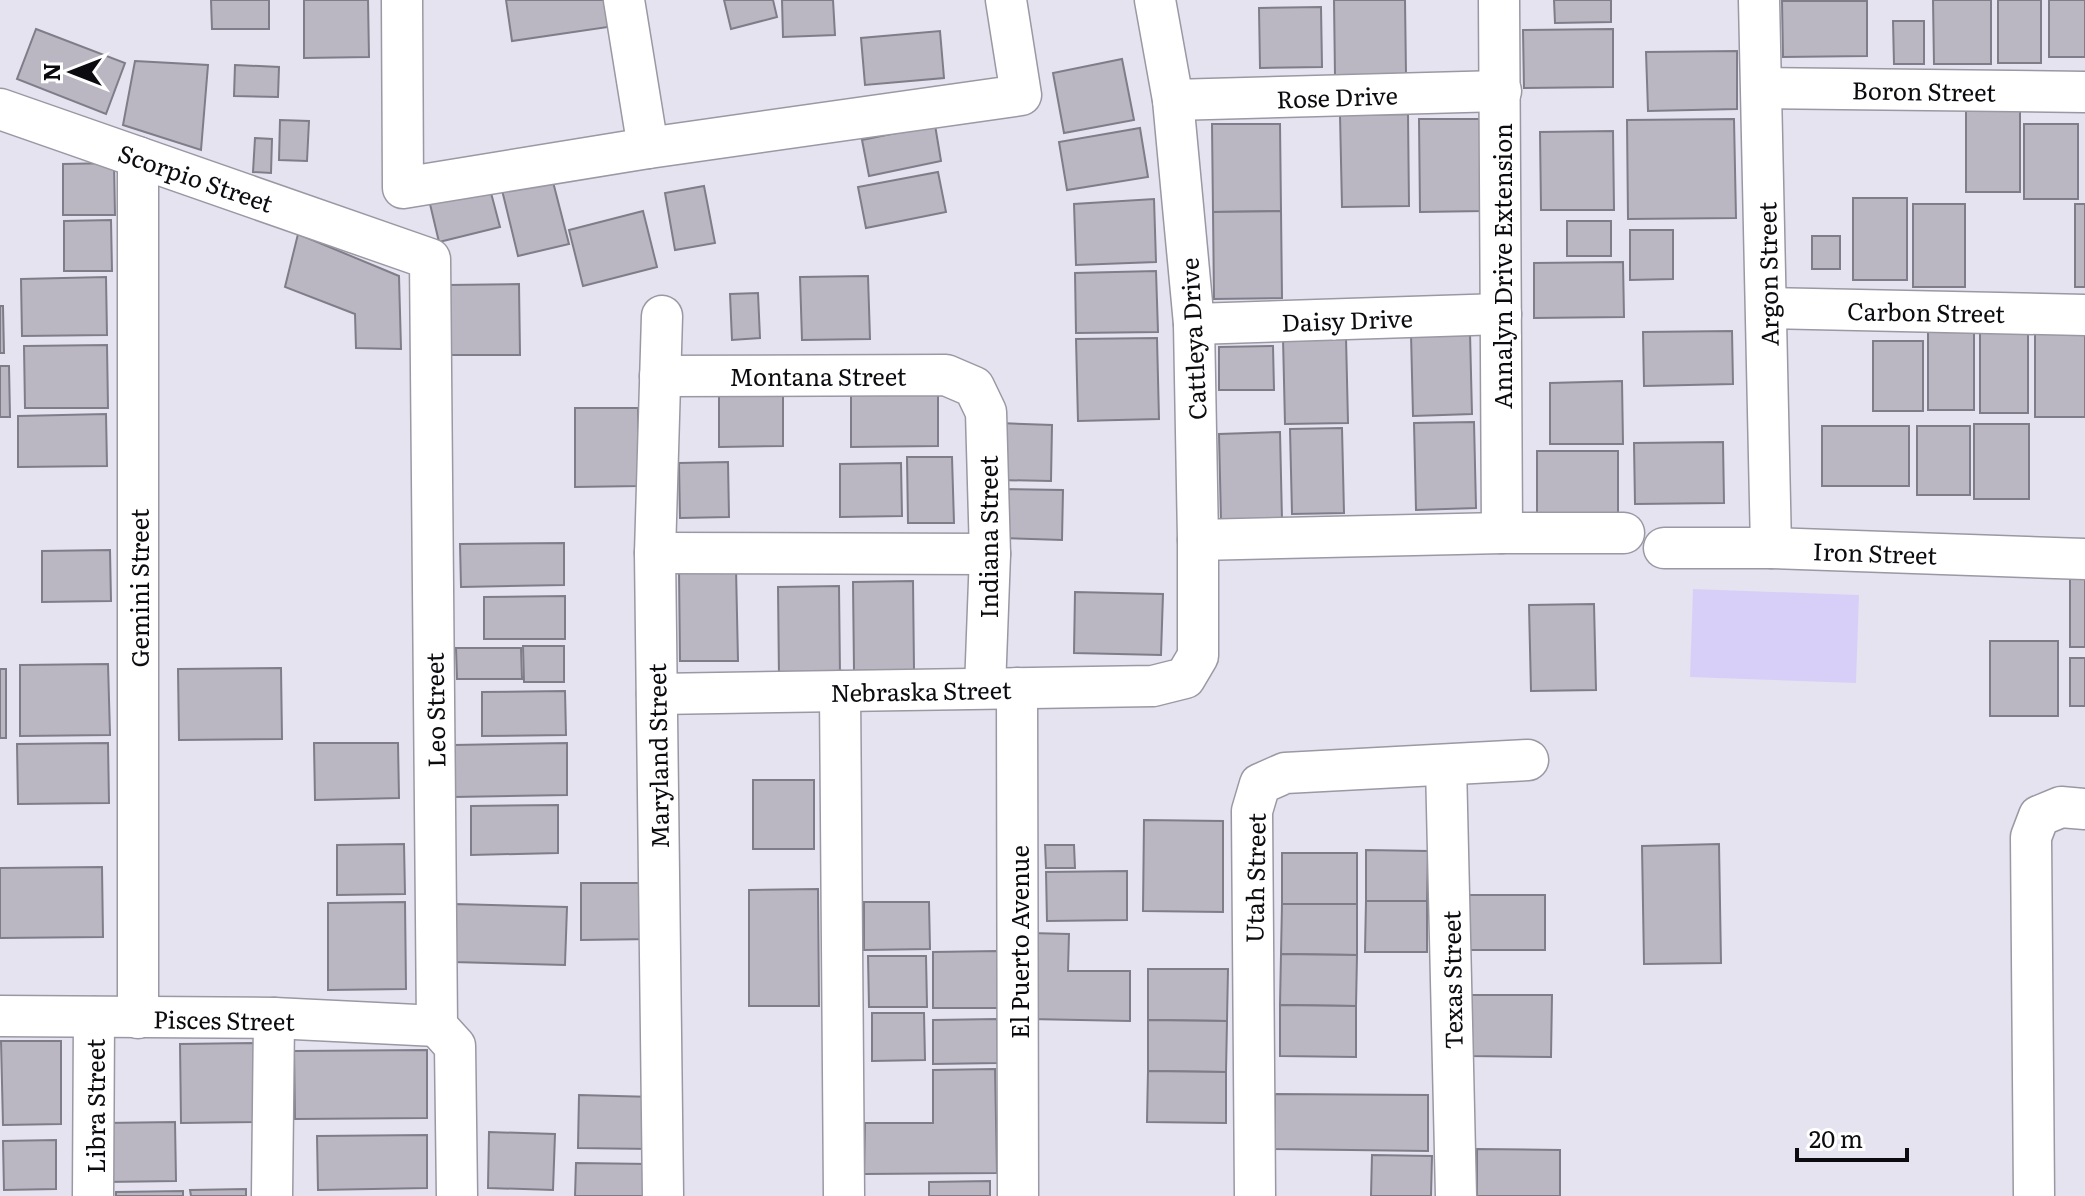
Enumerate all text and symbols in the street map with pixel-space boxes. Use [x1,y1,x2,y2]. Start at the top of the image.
north arrow [32,32,112,112]
text: N [34,63,67,81]
street label: Boron Street [1852,71,1997,109]
street label: Rose Drive [1276,76,1398,116]
street label: Annalyn Drive Extension [1484,123,1519,409]
street label: Scorpio Street [114,134,278,220]
street label: Argon Street [1748,201,1786,347]
street label: Cattleya Drive [1170,257,1214,421]
street label: Carbon Street [1847,292,2006,330]
street label: Daisy Drive [1281,299,1413,339]
street label: Montana Street [729,358,907,393]
street label: Indiana Street [970,455,1005,619]
street label: Gemini Street [121,508,156,667]
street label: Iron Street [1812,532,1938,572]
street label: Leo Street [415,652,453,768]
street label: Maryland Street [638,663,676,849]
street label: Nebraska Street [830,671,1012,709]
street label: Utah Street [1235,812,1273,943]
street label: El Puerto Avenue [1001,845,1036,1039]
street label: Texas Street [1432,910,1470,1050]
street label: Pisces Street [153,1000,295,1038]
street label: Libra Street [77,1038,112,1173]
scale bar [1797,1112,1907,1162]
text: 20 m [1809,1120,1863,1155]

